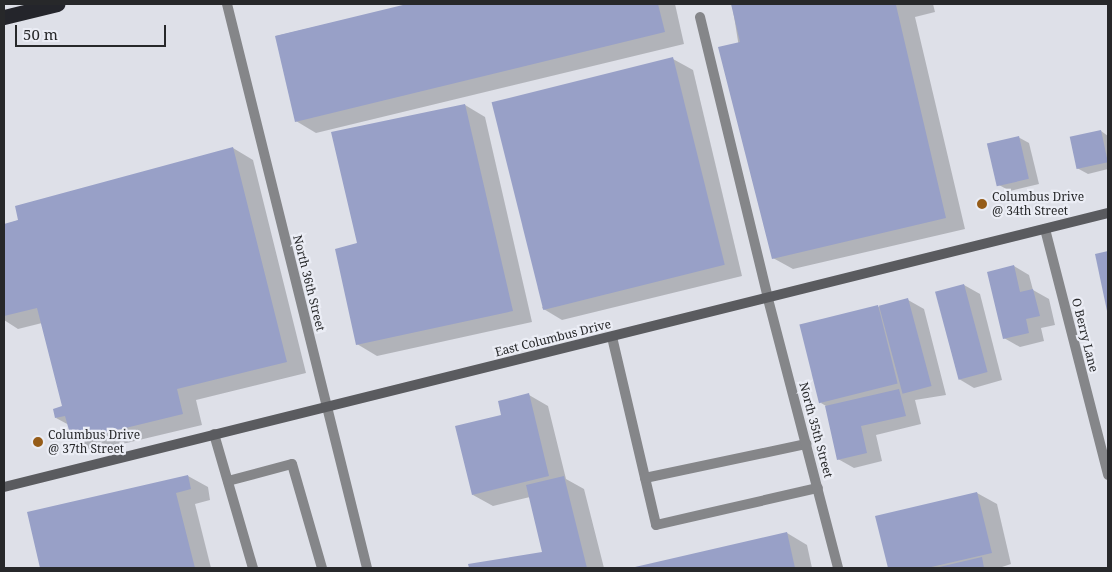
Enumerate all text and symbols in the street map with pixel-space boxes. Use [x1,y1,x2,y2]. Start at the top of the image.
scale bar [18,15,169,47]
text: 50 m [23,24,58,44]
place label: Columbus Drive @ 34th Street [992,190,1084,218]
marker: Columbus Drive @ 34th Street [976,198,988,210]
street label: North 36th Street [290,233,328,333]
street label: O Berry Lane [1069,296,1101,374]
street label: East Columbus Drive [493,317,613,359]
street label: North 35th Street [796,381,836,479]
place label: Columbus Drive @ 37th Street [48,428,140,456]
marker: Columbus Drive @ 37th Street [32,436,44,448]

